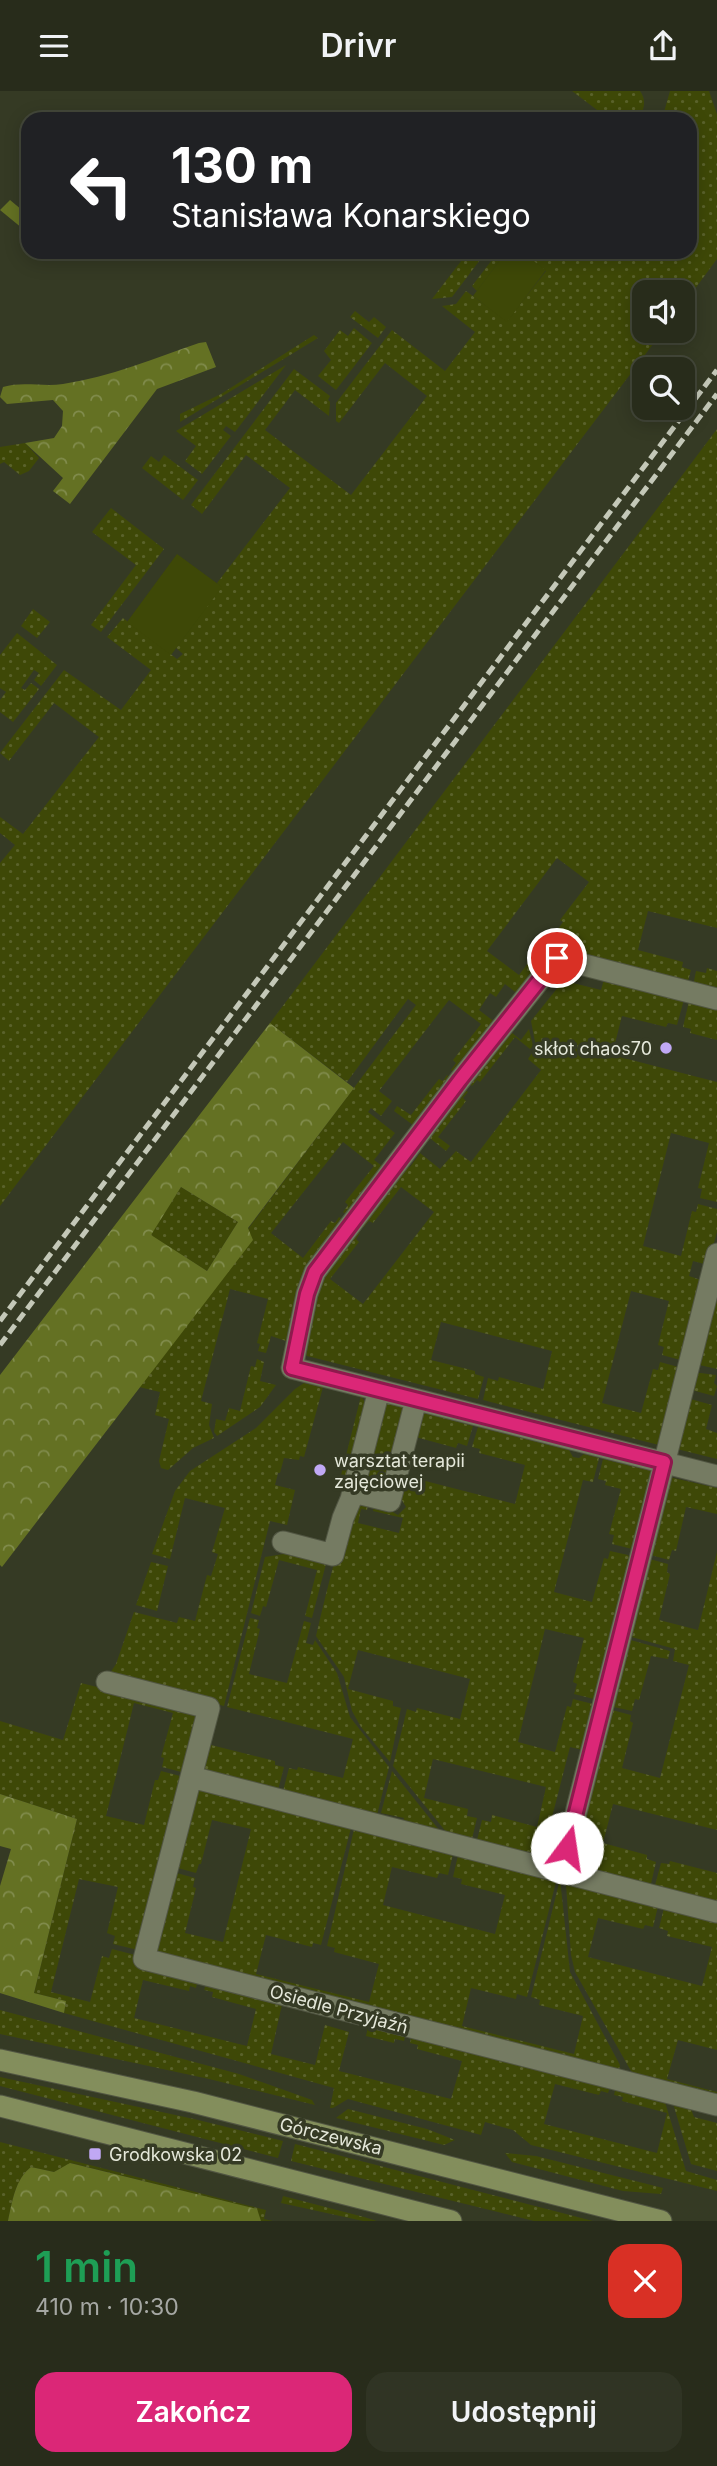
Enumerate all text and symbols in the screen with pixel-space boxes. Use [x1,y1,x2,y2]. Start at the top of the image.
text: Drivr [321,26,396,65]
icon: menu [35,27,73,65]
icon: share [644,27,682,65]
text: 130 m [171,136,313,195]
icon: left [56,140,147,231]
text: Stanisława Konarskiego [171,196,531,235]
map controls [632,280,695,420]
button: sound [632,280,695,343]
button: search [632,357,695,420]
pin [527,928,587,988]
icon: arrive [538,939,576,977]
place label: skłot chaos70 [534,1038,652,1059]
marker: skłot chaos70 [658,1040,674,1056]
place label: warsztat terapii zajęciowej [334,1450,465,1492]
marker: warsztat terapii zajęciowej [312,1462,328,1478]
position arrow [530,1811,604,1885]
street label: Osiedle Przyjaźń [267,1980,411,2038]
street label: Górczewska [278,2113,384,2159]
place label: Grodkowska 02 [109,2144,242,2165]
marker: Grodkowska 02 [87,2146,103,2162]
text: 1 min [35,2241,138,2292]
button: close [608,2244,682,2318]
text: 410 m · 10:30 [35,2293,179,2321]
button: Zakończ [35,2372,352,2452]
button: Udostępnij [366,2372,682,2452]

